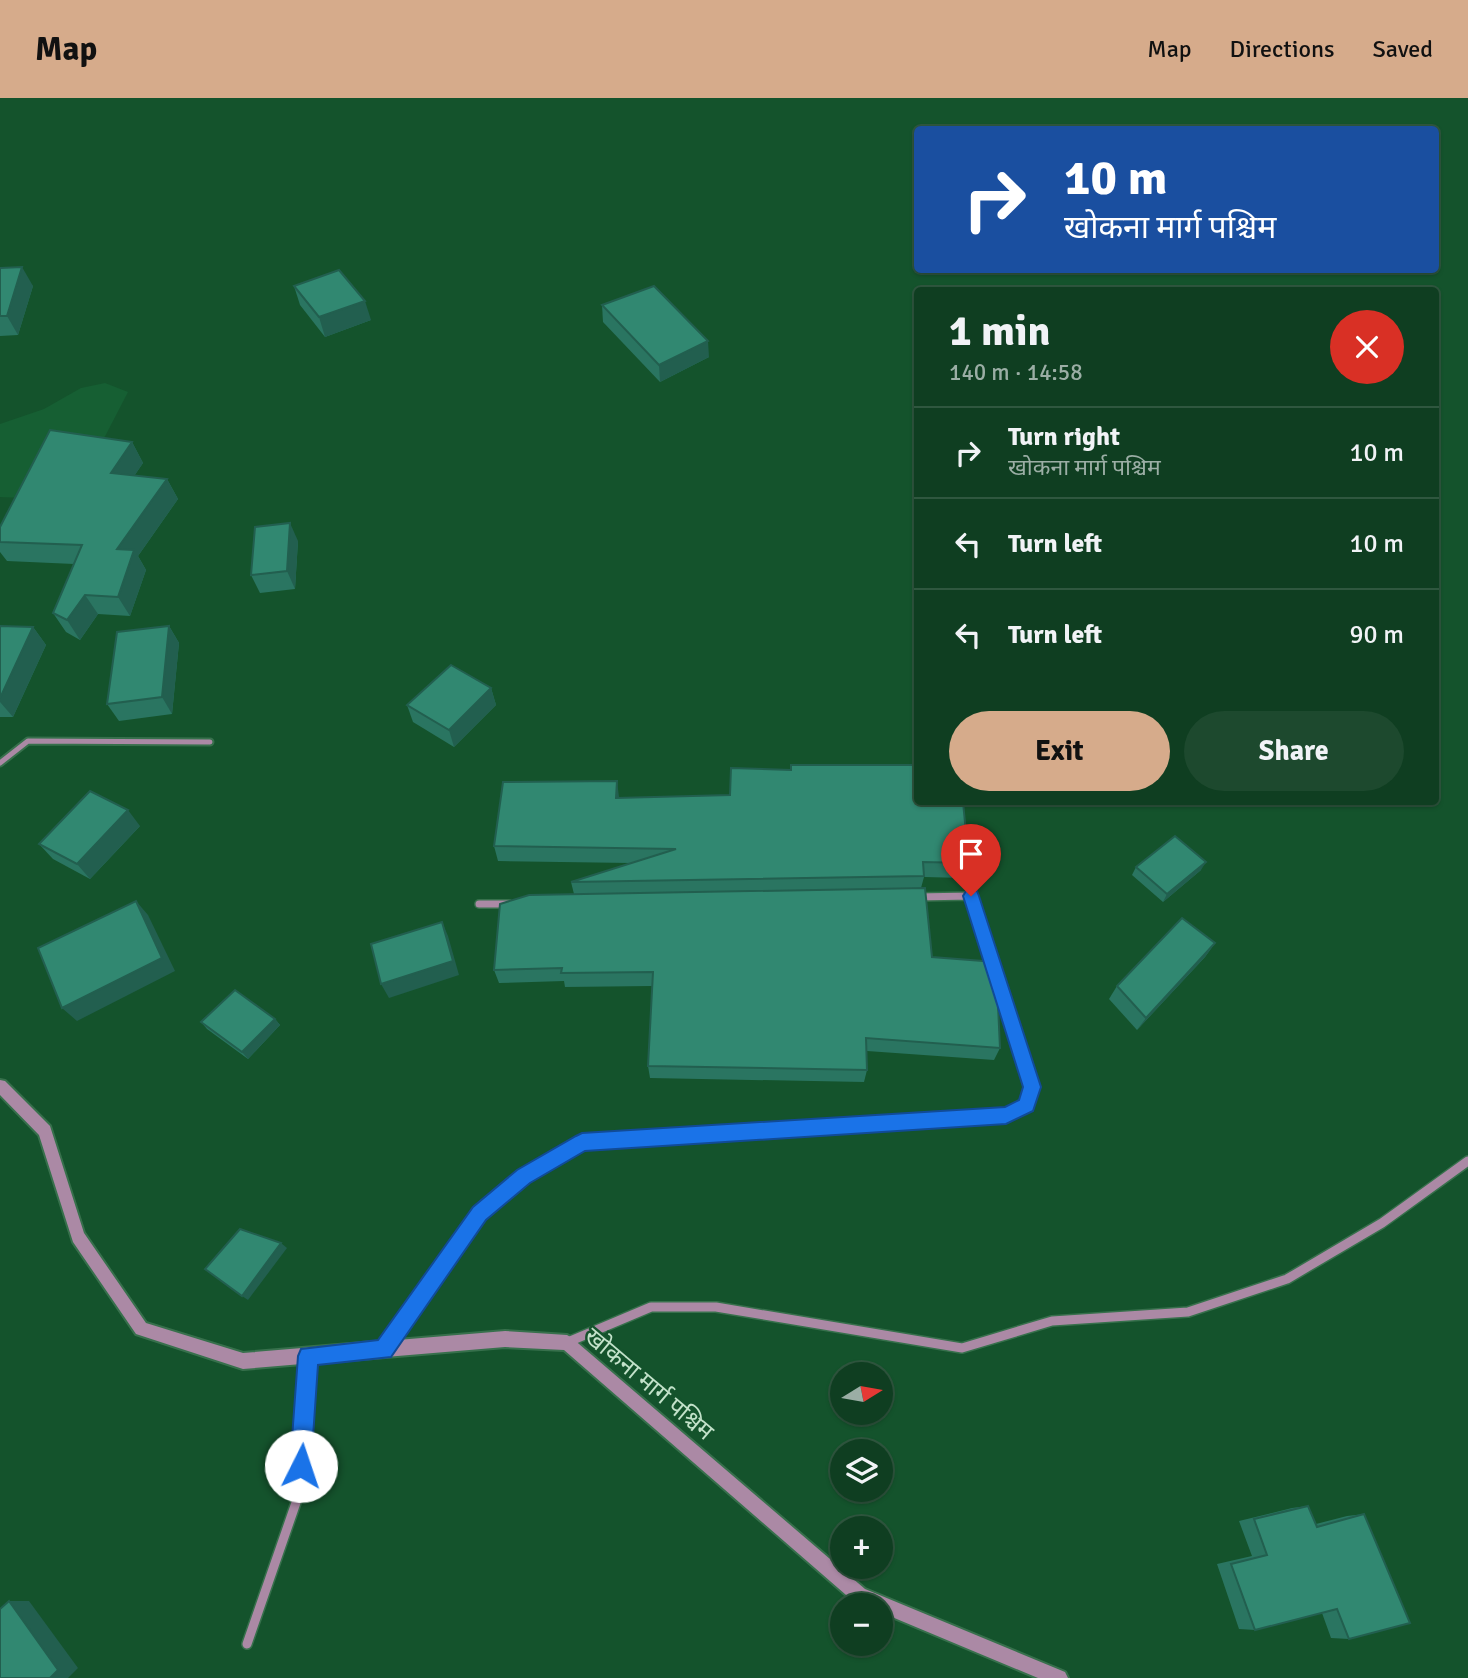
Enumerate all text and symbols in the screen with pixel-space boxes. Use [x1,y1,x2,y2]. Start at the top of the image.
text: Map [35,29,97,70]
text: Map [1147,34,1192,64]
text: Directions [1230,34,1335,64]
text: Saved [1373,34,1433,64]
text: 10 m [1064,148,1167,208]
icon: right [949,154,1040,245]
text: खोकना मार्ग पश्चिम [1064,208,1276,247]
text: 1 min [949,306,1050,357]
button: close [1330,310,1404,384]
text: 140 m · 14:58 [949,358,1083,387]
text: Turn right [1008,421,1120,453]
icon: right [949,434,987,472]
text: 10 m [1349,437,1404,469]
text: खोकना मार्ग पश्चिम [1008,453,1161,482]
icon: left [949,525,987,563]
text: Turn left [1008,528,1102,560]
text: 10 m [1349,528,1404,560]
icon: left [949,616,987,654]
text: Turn left [1008,619,1102,651]
text: 90 m [1349,619,1404,651]
button: Exit [949,711,1170,791]
button: Share [1184,711,1404,791]
pin [941,824,1001,896]
icon: arrive [952,835,990,873]
street label: खोकना मार्ग पश्चिम [578,1321,720,1447]
north arrow [830,1362,892,1424]
map controls [830,1362,893,1656]
position arrow [264,1429,338,1503]
button: layers [830,1439,893,1502]
button: + [830,1516,893,1579]
button: − [830,1593,893,1656]

